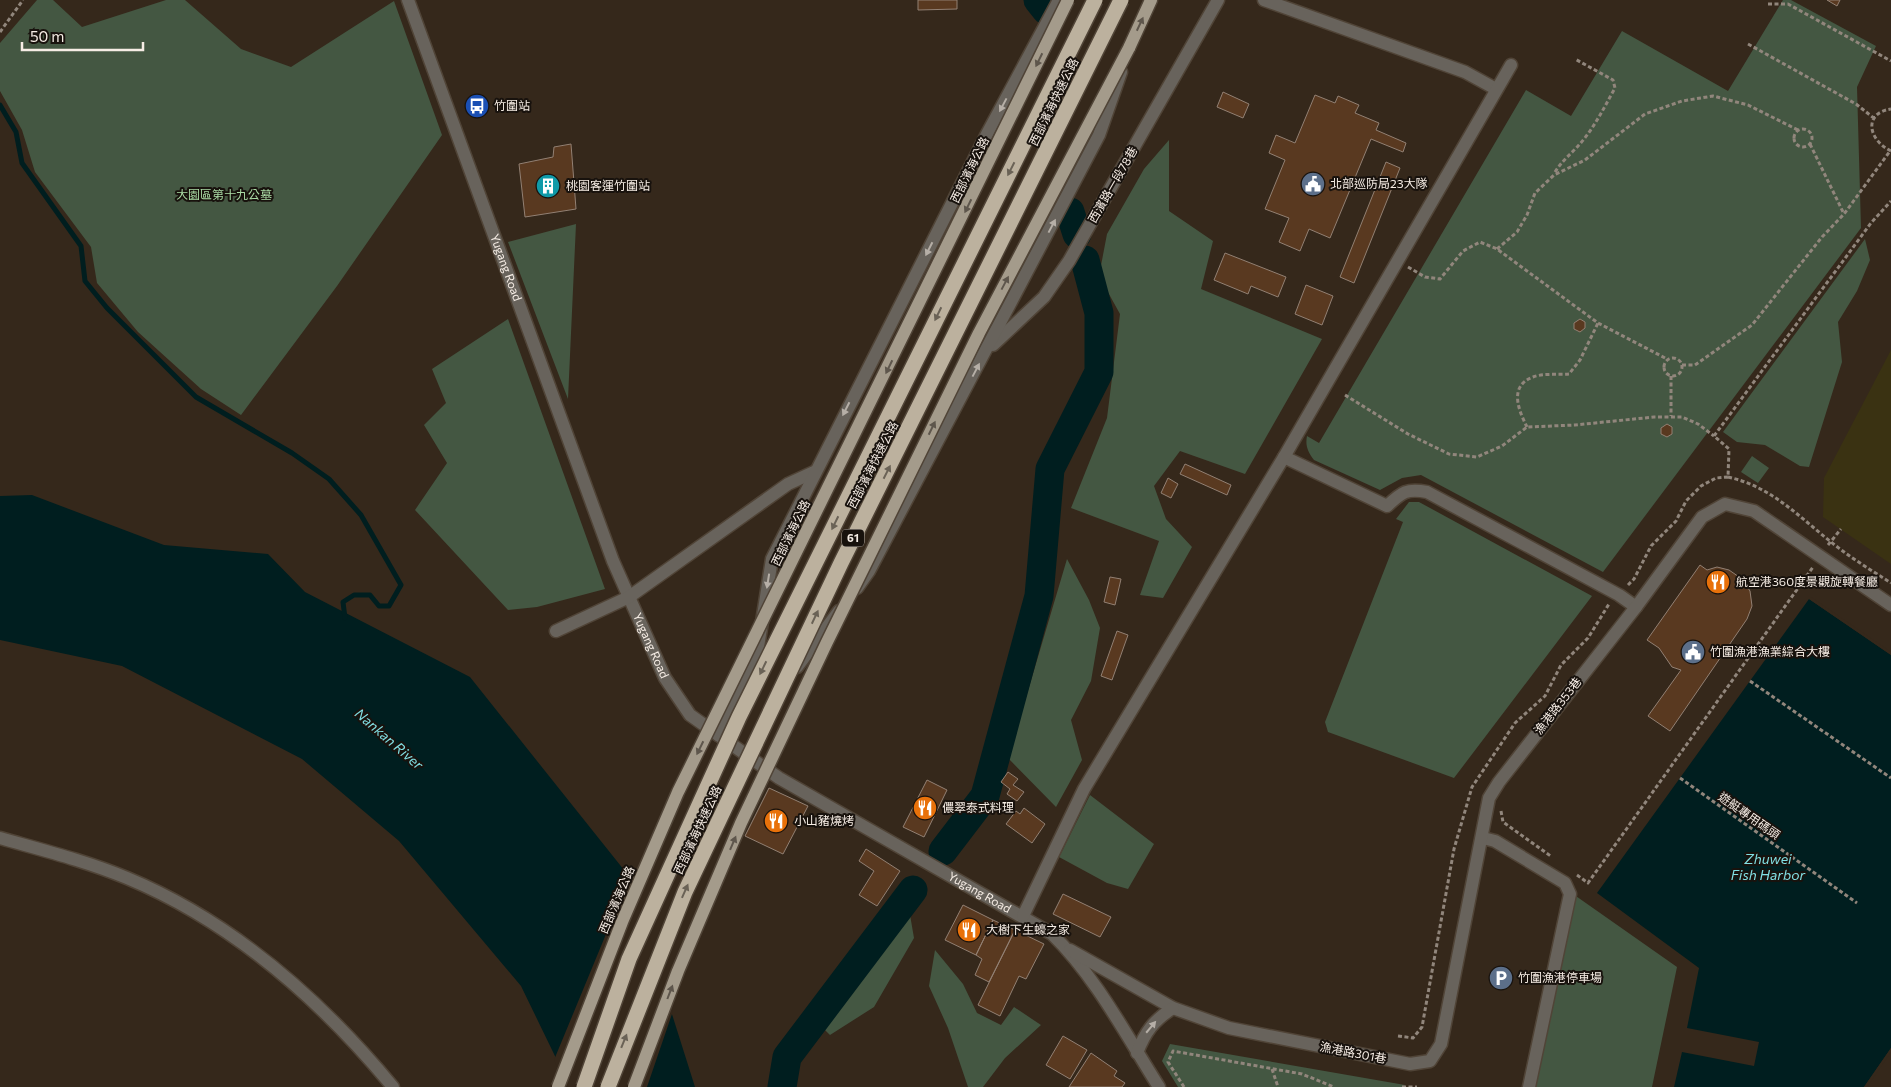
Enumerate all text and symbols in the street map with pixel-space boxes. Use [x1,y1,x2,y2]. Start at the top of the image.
one-way arrow [1136,17,1144,31]
scale bar [22,20,144,52]
text: 50 m [30,27,64,45]
one-way arrow [1035,53,1043,67]
street label: 西部濱海快速公路 [1026,55,1080,148]
bus stop icon: 竹圍站 [464,93,490,119]
one-way arrow [999,97,1007,112]
place label: 竹圍站 [494,98,530,112]
street label: 西部濱海公路 [947,134,991,205]
street label: 西濱路一段78巷 [1085,144,1140,225]
one-way arrow [1007,162,1015,176]
public building icon: 北部巡防局23大隊 [1300,171,1326,197]
building icon: 桃園客運竹圍站 [535,173,561,199]
place label: 北部巡防局23大隊 [1330,176,1428,190]
place label: 桃園客運竹圍站 [566,178,650,192]
park label: 大園區第十九公墓 [176,187,272,201]
one-way arrow [964,199,972,213]
one-way arrow [1048,218,1056,233]
street label: Yugang Road [488,232,525,303]
one-way arrow [925,242,933,257]
one-way arrow [1001,276,1010,290]
one-way arrow [934,307,943,322]
one-way arrow [884,360,892,374]
one-way arrow [972,362,980,377]
one-way arrow [842,402,850,417]
street label: 西部濱海快速公路 [844,419,900,510]
one-way arrow [928,421,936,435]
one-way arrow [883,464,891,479]
street label: 西部濱海公路 [768,497,812,568]
one-way arrow [831,515,839,530]
road number: 61 [842,530,864,546]
restaurant icon: 航空港360度景觀旋轉餐廳 [1705,569,1731,595]
one-way arrow [764,573,772,589]
place label: 航空港360度景觀旋轉餐廳 [1736,574,1878,588]
street label: Yugang Road [631,610,672,680]
one-way arrow [811,610,819,624]
public building icon: 竹圍漁港漁業綜合大樓 [1680,639,1706,665]
place label: 竹圍漁港漁業綜合大樓 [1710,644,1830,658]
one-way arrow [759,661,767,675]
street label: 漁港路353巷 [1531,674,1584,737]
water label: Nankan River [352,704,427,773]
one-way arrow [696,741,704,755]
street label: 西部濱海快速公路 [670,783,724,876]
street label: 遊艇專用碼頭 [1716,789,1783,842]
restaurant icon: 儂翠泰式料理 [912,795,938,821]
place label: 儂翠泰式料理 [942,800,1014,814]
restaurant icon: 小山豬燒烤 [763,808,789,834]
place label: 小山豬燒烤 [794,813,854,827]
one-way arrow [729,836,737,850]
water label: Zhuwei Fish Harbor [1731,850,1806,883]
street label: 西部濱海公路 [596,864,637,935]
street label: Yugang Road [946,868,1014,915]
one-way arrow [682,884,690,898]
restaurant icon: 大樹下生蠔之家 [956,917,982,943]
place label: 大樹下生蠔之家 [986,922,1070,936]
parking icon: 竹圍漁港停車場 [1488,965,1514,991]
place label: 竹圍漁港停車場 [1518,970,1602,984]
one-way arrow [667,985,674,1000]
one-way arrow [1145,1020,1156,1033]
one-way arrow [620,1033,628,1048]
street label: 漁港路301巷 [1319,1039,1388,1065]

